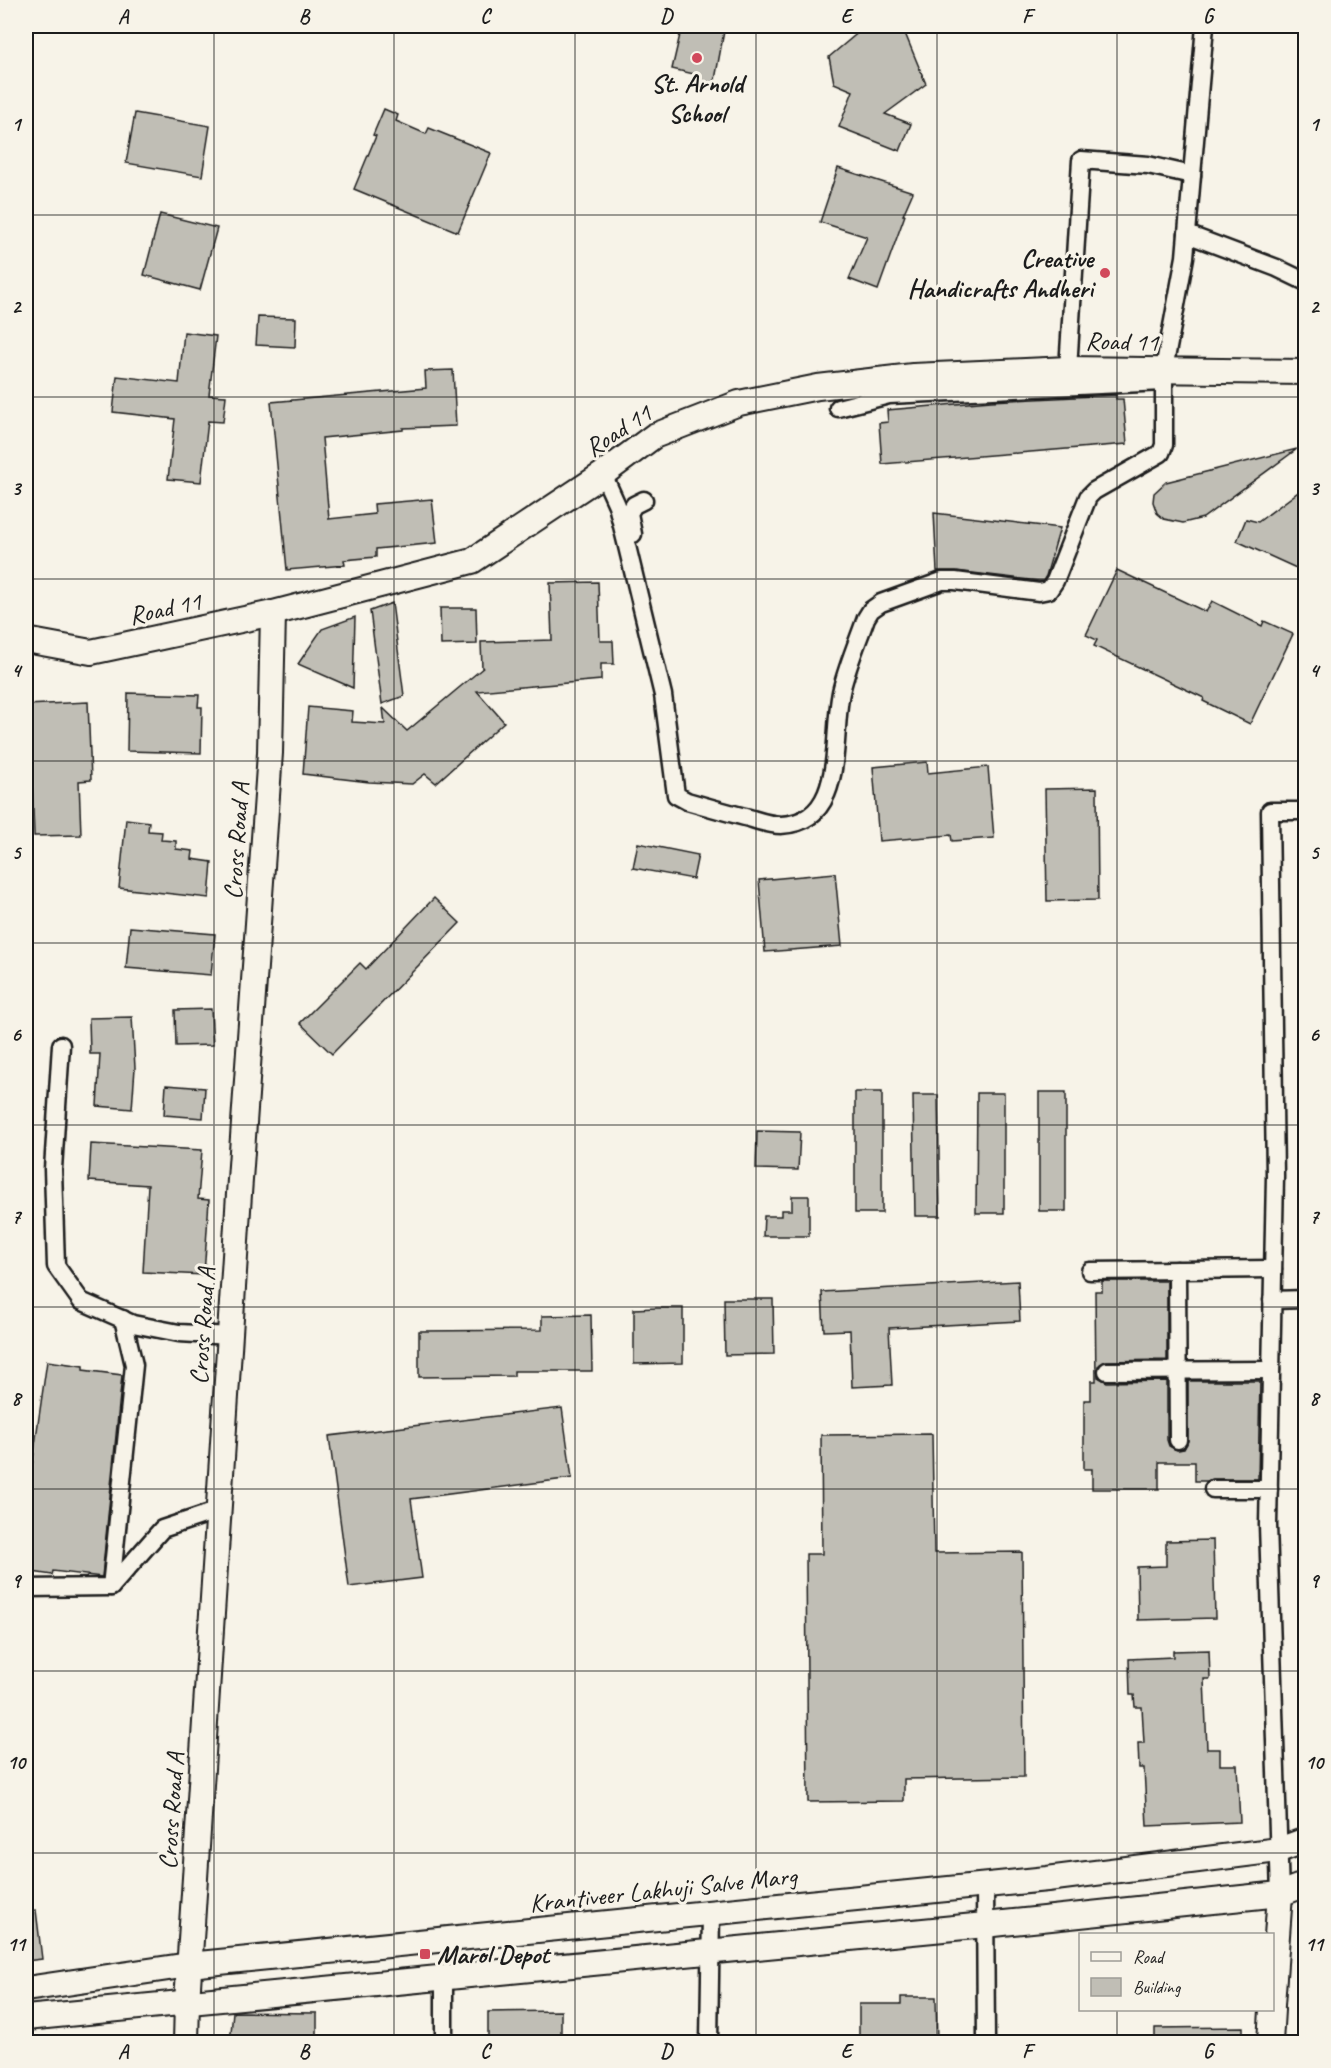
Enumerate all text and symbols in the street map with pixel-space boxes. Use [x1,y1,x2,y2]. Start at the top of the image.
text: A [118,4,130,29]
text: B [299,4,311,29]
text: C [480,4,492,29]
text: D [660,4,674,29]
text: E [841,4,855,29]
text: F [1022,4,1036,29]
text: G [1203,4,1216,29]
marker: St. Arnold School [690,51,704,65]
place label: St. Arnold School [651,67,748,130]
text: 1 [12,112,23,137]
text: 1 [1310,112,1321,137]
place label: Creative Handicrafts Andheri [907,242,1096,305]
marker: Creative Handicrafts Andheri [1098,266,1112,280]
text: 2 [12,294,23,319]
text: 2 [1310,294,1321,319]
street label: Road 11 [1085,324,1160,359]
street label: Road 11 [579,396,659,464]
text: 3 [12,476,23,501]
text: 3 [1310,476,1321,501]
street label: Road 11 [126,584,206,632]
text: 4 [12,658,24,683]
text: 4 [1310,658,1322,683]
street label: Cross Road A [216,779,257,901]
text: 5 [12,840,23,865]
text: 5 [1310,840,1321,865]
text: 6 [11,1022,22,1047]
text: 6 [1309,1022,1320,1047]
text: 7 [12,1204,23,1229]
text: 7 [1310,1204,1321,1229]
street label: Cross Road A [182,1264,223,1386]
text: 8 [12,1386,24,1411]
text: 8 [1310,1386,1322,1411]
text: 9 [12,1568,23,1593]
text: 9 [1310,1568,1321,1593]
street label: Cross Road A [151,1749,192,1871]
text: 10 [7,1750,27,1775]
text: 10 [1305,1750,1325,1775]
street label: Krantiveer Lakhuji Salve Marg [528,1859,800,1920]
text: 11 [7,1932,27,1957]
text: 11 [1305,1932,1325,1957]
legend [1079,1933,1274,2011]
place label: Marol Depot [437,1938,551,1971]
text: Road [1133,1946,1166,1968]
marker: Marol Depot [418,1947,432,1961]
text: Building [1133,1976,1182,1998]
text: A [118,2039,130,2064]
text: B [299,2039,311,2064]
text: C [480,2039,492,2064]
text: D [660,2039,674,2064]
text: E [841,2039,855,2064]
text: F [1022,2039,1036,2064]
text: G [1203,2039,1216,2064]

